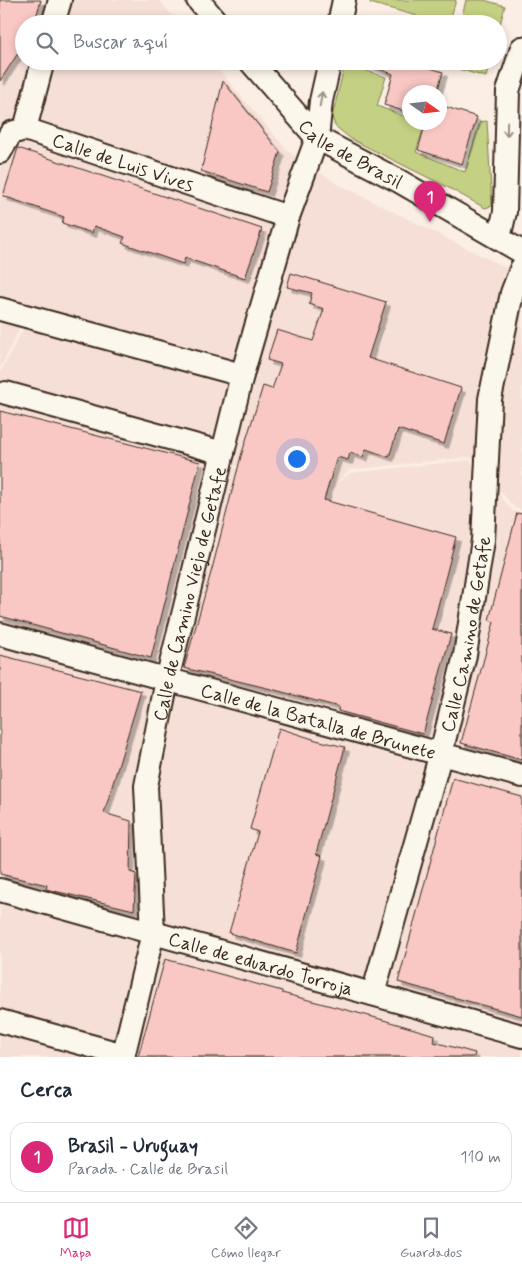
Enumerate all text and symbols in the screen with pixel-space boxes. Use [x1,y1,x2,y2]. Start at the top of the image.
search box [15,15,507,70]
icon: search [33,29,61,57]
text: Buscar aquí [73,30,168,55]
north arrow [402,85,447,130]
one-way arrow [317,92,327,108]
street label: Calle de Brasil [292,114,407,195]
one-way arrow [502,120,512,137]
street label: Calle de Luis Vives [49,128,197,199]
pin: 1 [414,181,446,222]
your location [284,446,310,472]
street label: Calle de Camino Viejo de Getafe [148,464,233,723]
street label: Calle Camino de Getafe [436,534,497,735]
street label: Calle de la Batalla de Brunete [198,678,438,766]
street label: Calle de eduardo Torroja [165,927,356,1002]
text: Cerca [20,1076,73,1104]
text: Brasil - Uruguay [68,1134,198,1159]
text: 1 [33,1147,41,1168]
text: 110 m [460,1147,501,1168]
text: Parada · Calle de Brasil [68,1159,228,1180]
tab: Mapa [60,1214,92,1262]
tab: Cómo llegar [211,1214,281,1262]
tab: Guardados [400,1214,462,1262]

